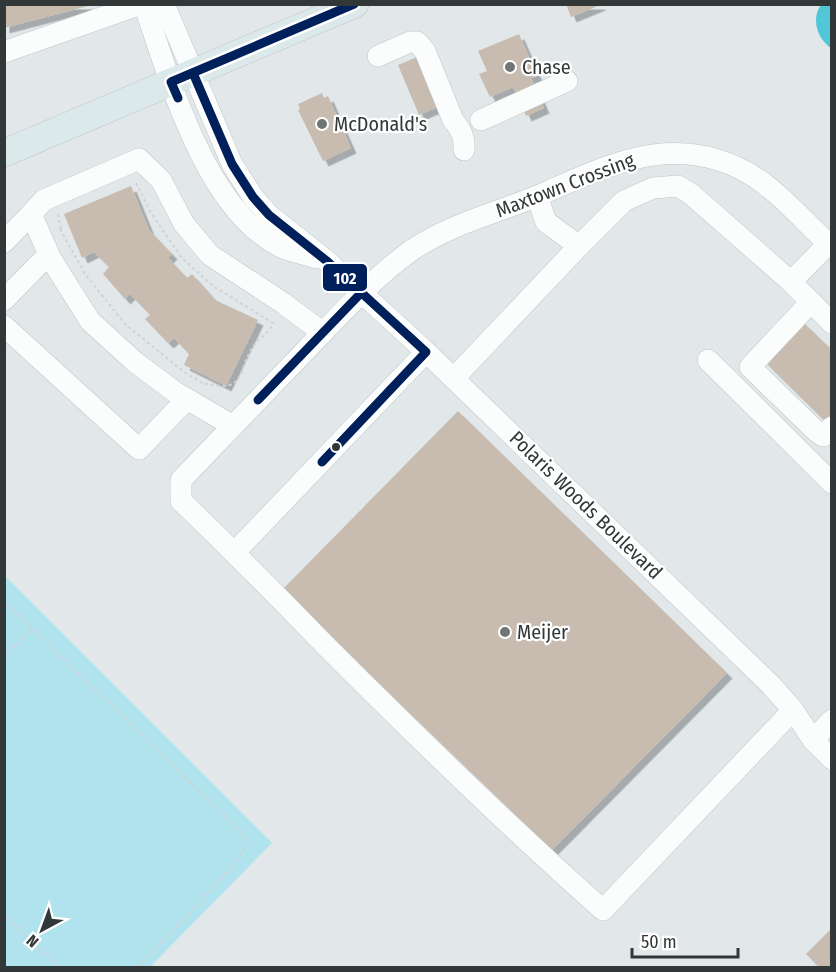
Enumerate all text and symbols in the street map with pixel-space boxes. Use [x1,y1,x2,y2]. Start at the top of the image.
place label: Chase [522,55,571,79]
marker: Chase [503,60,517,74]
place label: McDonald's [334,112,427,136]
marker: McDonald's [315,117,329,131]
street label: Maxtown Crossing [492,147,638,222]
line badge: 102 [322,263,368,292]
text: 102 [334,269,357,288]
street label: Polaris Woods Boulevard [505,426,667,584]
unlabelled marker [330,441,342,453]
place label: Meijer [517,620,568,644]
marker: Meijer [498,625,512,639]
north arrow [12,900,72,960]
scale bar [632,921,738,959]
text: N [23,931,42,951]
text: 50 m [641,931,677,953]

